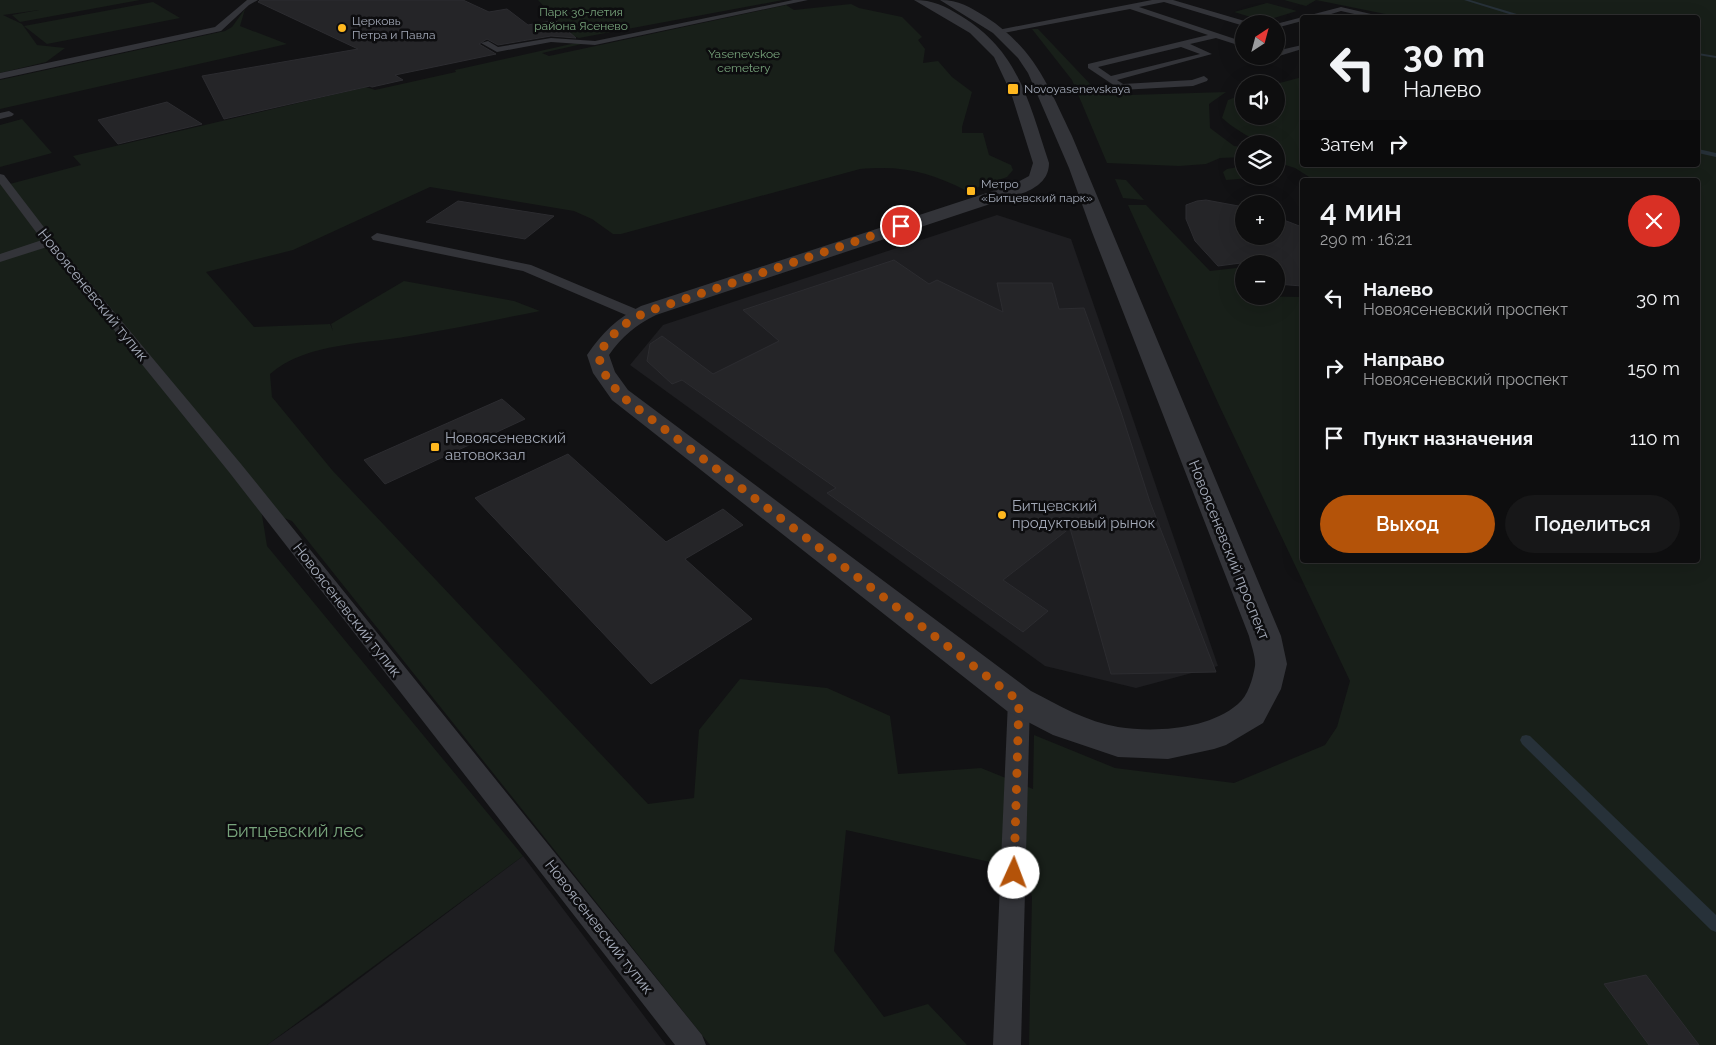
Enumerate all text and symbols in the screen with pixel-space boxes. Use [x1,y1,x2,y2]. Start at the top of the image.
park label: Парк 30-летия района Ясенево [534,5,628,33]
place label: Церковь Петра и Павла [352,14,435,42]
north arrow [1235,15,1285,65]
map controls [1235,15,1285,305]
marker: Церковь Петра и Павла [336,22,348,34]
text: 30 m [1403,34,1485,75]
icon: left [1320,35,1385,100]
park label: Yasenevskoe cemetery [708,47,780,75]
button: sound [1235,75,1285,125]
text: Налево [1403,76,1481,102]
marker: Novoyasenevskaya [1006,82,1020,96]
place label: Novoyasenevskaya [1024,82,1130,96]
icon: right [1384,130,1412,158]
text: Затем [1320,133,1374,155]
button: layers [1235,135,1285,185]
place label: Метро «Битцевский парк» [981,177,1093,205]
marker: Метро «Битцевский парк» [965,185,977,197]
text: 4 мин [1320,193,1402,228]
button: + [1235,195,1285,245]
button: close [1628,195,1680,247]
pin [880,205,922,247]
icon: arrive [887,212,915,240]
street label: Новоясеневский тупик [34,225,152,365]
text: 290 m · 16:21 [1320,230,1412,249]
button: − [1235,255,1285,305]
text: Налево [1363,278,1433,300]
icon: left [1320,284,1348,312]
text: 30 m [1636,287,1680,309]
text: Новоясеневский проспект [1363,300,1568,319]
text: Направо [1363,348,1444,370]
icon: right [1320,354,1348,382]
text: 150 m [1628,357,1680,379]
text: Новоясеневский проспект [1363,370,1568,389]
icon: arrive [1320,424,1348,452]
text: Пункт назначения [1363,427,1533,449]
text: 110 m [1630,427,1680,449]
place label: Новоясеневский автовокзал [445,429,566,464]
marker: Новоясеневский автовокзал [429,441,441,453]
street label: Новоясеневский проспект [1185,458,1273,642]
button: Выход [1320,495,1495,553]
button: Поделиться [1505,495,1680,553]
place label: Битцевский продуктовый рынок [1012,497,1155,532]
marker: Битцевский продуктовый рынок [996,509,1008,521]
street label: Новоясеневский тупик [289,539,405,681]
park label: Битцевский лес [226,820,364,841]
position arrow [987,846,1039,898]
street label: Новоясеневский тупик [541,856,657,998]

